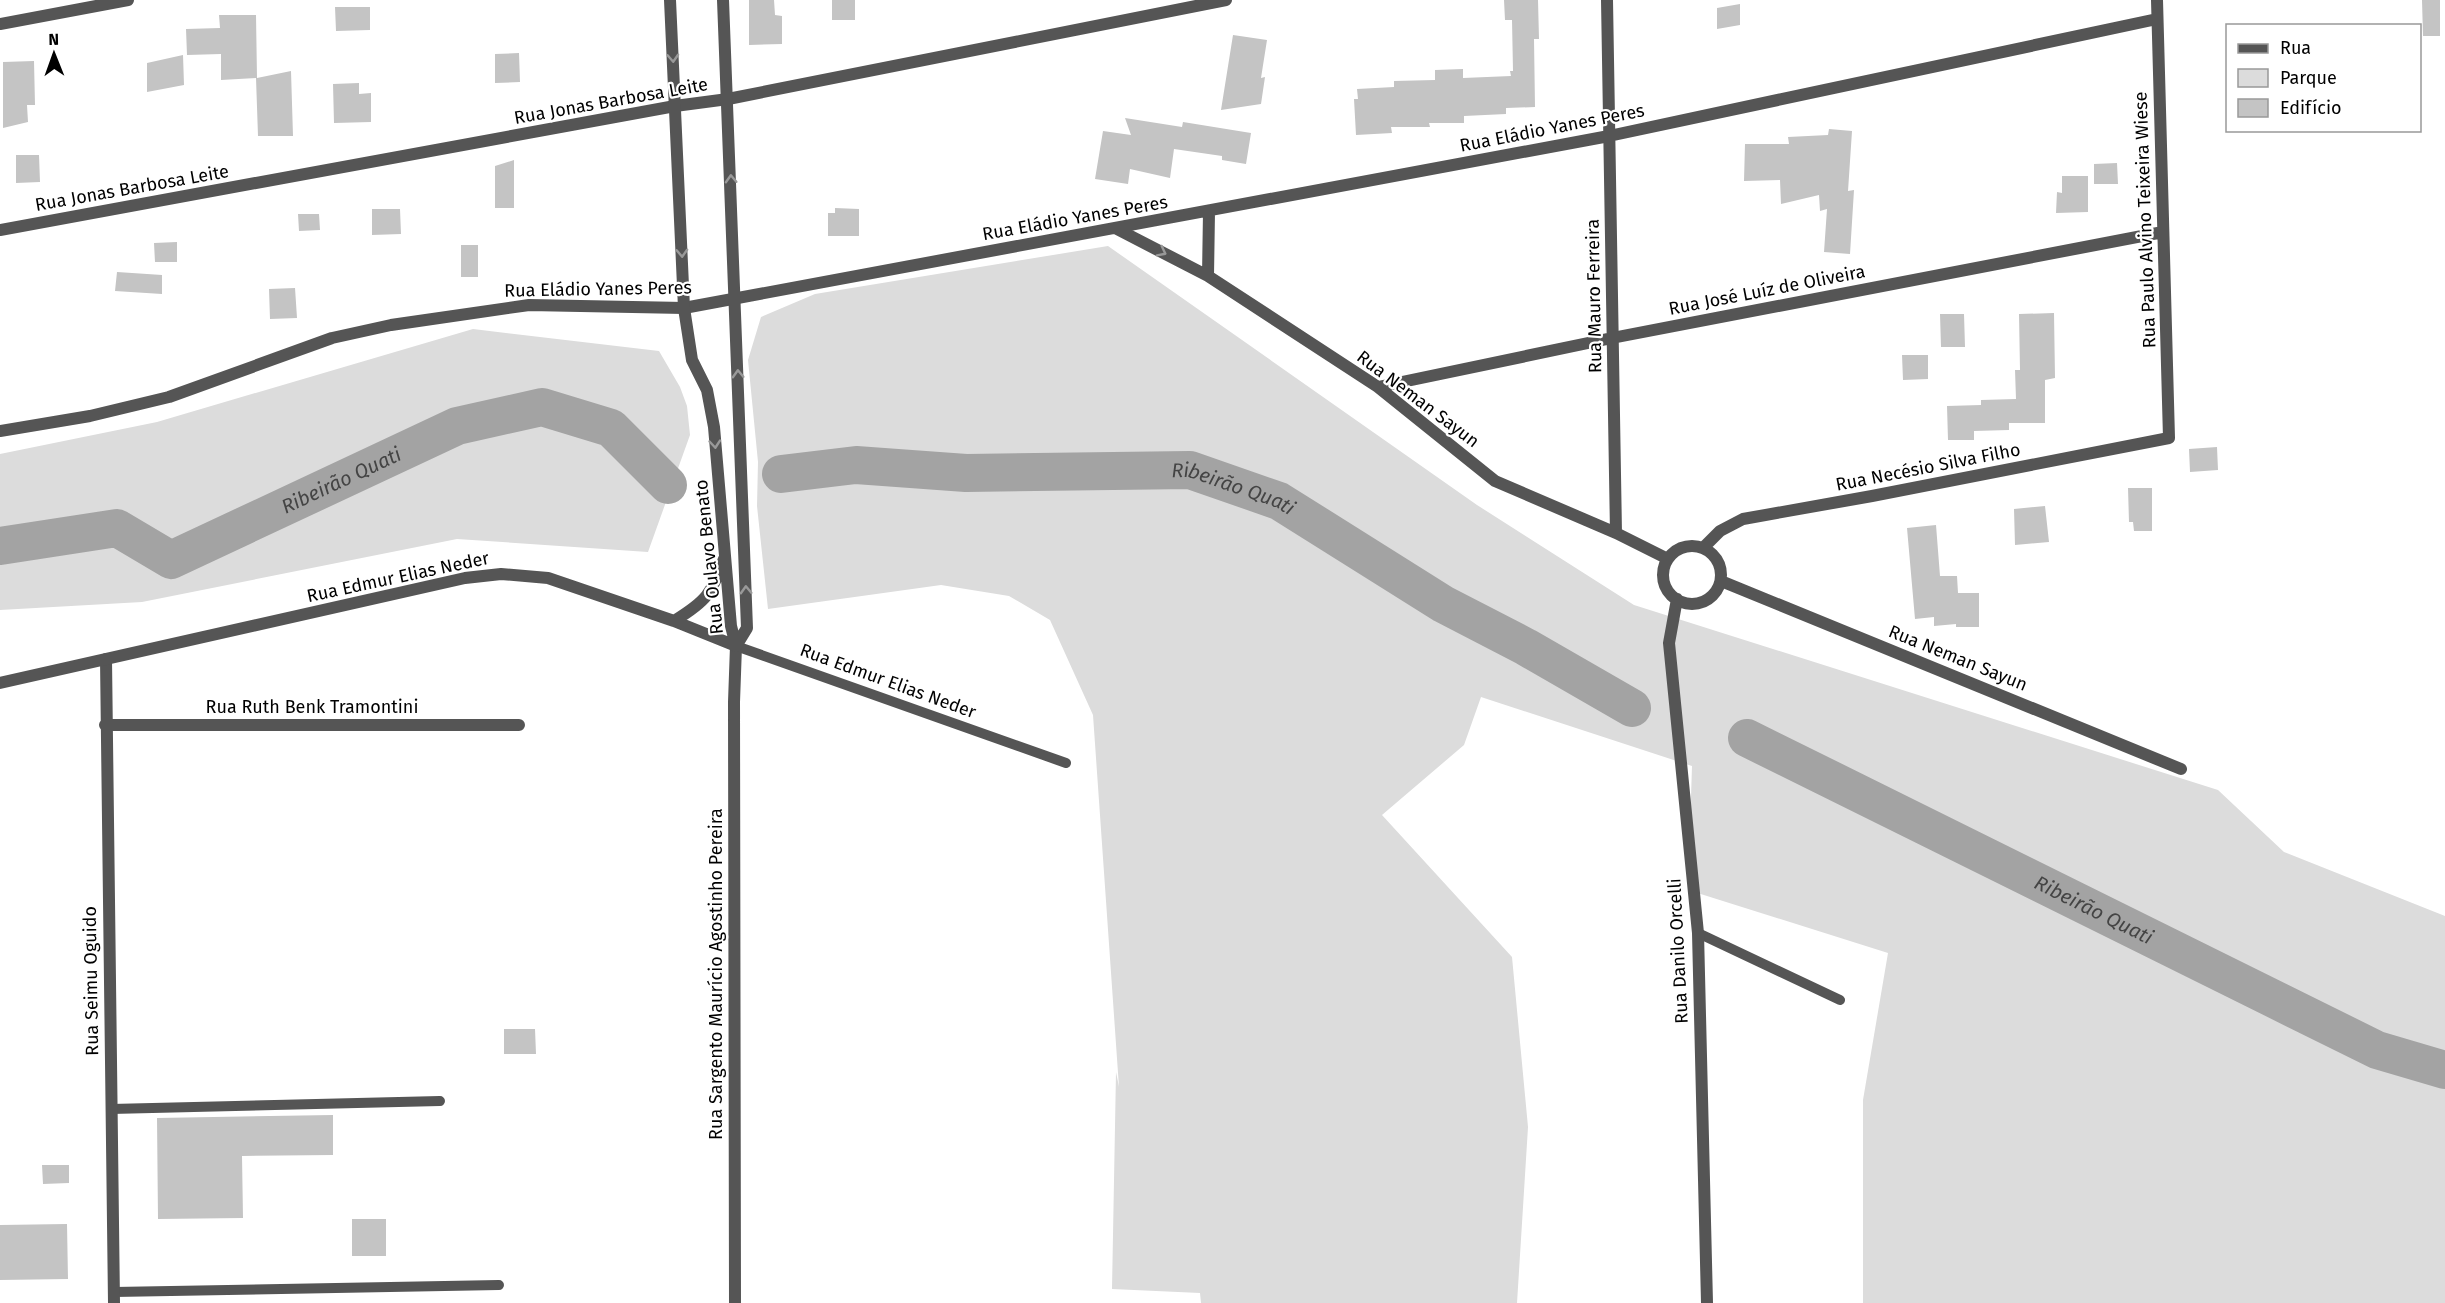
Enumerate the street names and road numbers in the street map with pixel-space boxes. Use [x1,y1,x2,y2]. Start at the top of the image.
street label: Rua Jonas Barbosa Leite [512,73,710,129]
street label: Rua Paulo Alvino Teixeira Wiese [2130,91,2160,349]
street label: Rua Eládio Yanes Peres [1458,99,1646,157]
street label: Rua Jonas Barbosa Leite [33,160,231,216]
street label: Rua Eládio Yanes Peres [981,191,1169,245]
street label: Rua Mauro Ferreira [1582,219,1606,373]
street label: Rua José Luíz de Oliveira [1667,260,1867,320]
street label: Rua Eládio Yanes Peres [504,276,692,302]
street label: Rua Neman Sayun [1352,346,1484,452]
street label: Rua Necésio Silva Filho [1834,438,2022,496]
street label: Rua Oulavo Benato [690,479,728,635]
street label: Rua Edmur Elias Neder [305,547,491,607]
street label: Rua Neman Sayun [1885,620,2031,696]
street label: Rua Edmur Elias Neder [797,639,979,723]
street label: Rua Ruth Benk Tramontini [206,696,418,718]
street label: Rua Sargento Maurício Agostinho Pereira [705,808,727,1140]
street label: Rua Danilo Orcelli [1663,878,1693,1024]
street label: Rua Seimu Oguido [79,906,103,1056]

